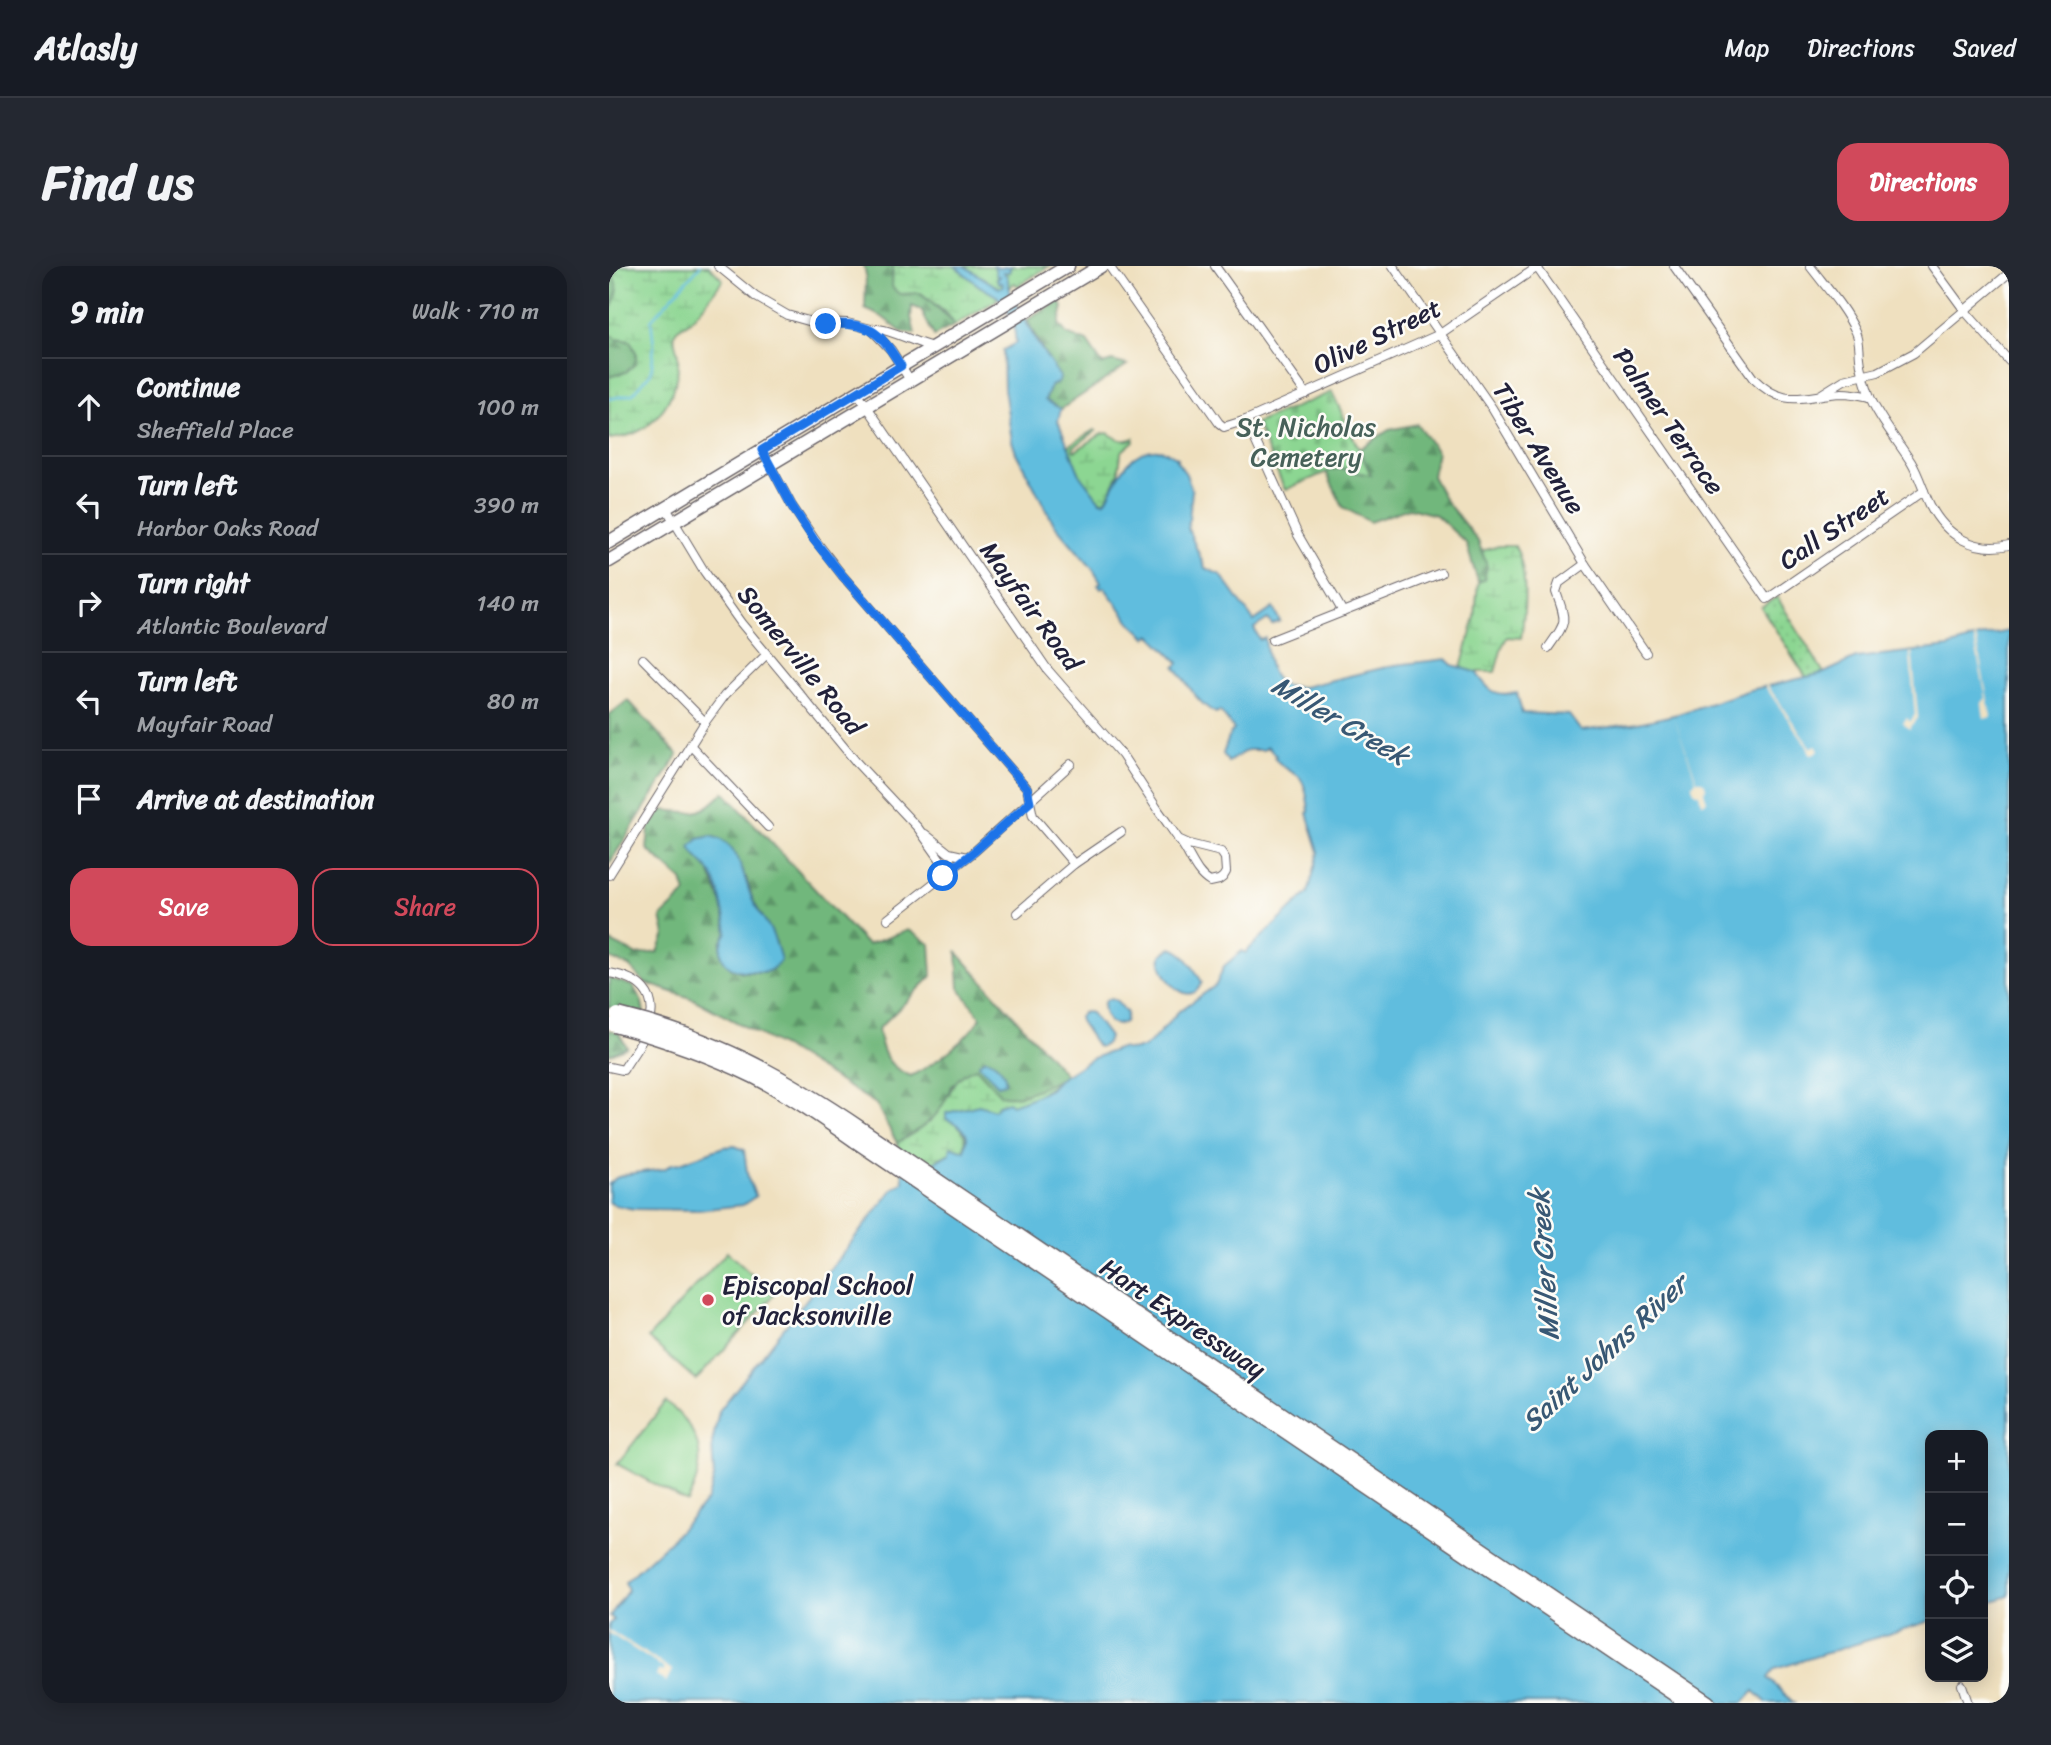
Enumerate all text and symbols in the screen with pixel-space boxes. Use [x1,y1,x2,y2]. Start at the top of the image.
text: Atlasly [35,19,137,77]
text: Map [1725,27,1769,69]
text: Directions [1807,27,1915,69]
text: Saved [1953,27,2016,69]
text: Find us [42,139,194,226]
button: Directions [1837,143,2009,221]
text: 9 min [70,285,144,339]
street label: Olive Street [1305,285,1449,387]
text: Walk · 710 m [412,291,539,332]
route end [810,308,841,339]
street label: Palmer Terrace [1601,337,1737,505]
text: Continue [137,364,240,410]
street label: Tiber Avenue [1480,372,1598,524]
text: 100 m [476,387,539,428]
icon: ahead [70,388,108,426]
park label: St. Nicholas Cemetery [1236,404,1376,480]
text: Sheffield Place [137,410,294,451]
text: Turn left [137,462,237,508]
street label: Call Street [1769,474,1899,582]
text: 390 m [474,485,539,526]
icon: left [70,486,108,524]
text: Harbor Oaks Road [137,508,318,549]
street label: Mayfair Road [968,531,1096,683]
text: Turn right [137,560,250,606]
street label: Somerville Road [725,574,878,748]
text: 140 m [477,583,539,624]
icon: right [70,584,108,622]
text: Atlantic Boulevard [137,606,327,647]
text: Turn left [137,658,237,704]
water label: Miller Creek [1262,661,1421,781]
text: 80 m [487,681,539,722]
icon: left [70,682,108,720]
text: Mayfair Road [137,704,272,745]
text: Arrive at destination [137,776,374,822]
icon: arrive [70,780,108,818]
route start [927,860,958,891]
button: Save [70,868,298,946]
button: Share [312,868,539,946]
water label: Miller Creek [1514,1185,1574,1342]
street label: Hart Expressway [1090,1245,1276,1391]
water label: Saint Johns River [1509,1258,1703,1444]
place label: Episcopal School of Jacksonville [722,1262,914,1338]
marker: Episcopal School of Jacksonville [700,1292,716,1308]
map controls [1925,1430,1988,1682]
button: + [1925,1430,1988,1493]
button: − [1925,1493,1988,1556]
button: locate [1925,1556,1988,1619]
button: layers [1925,1619,1988,1682]

